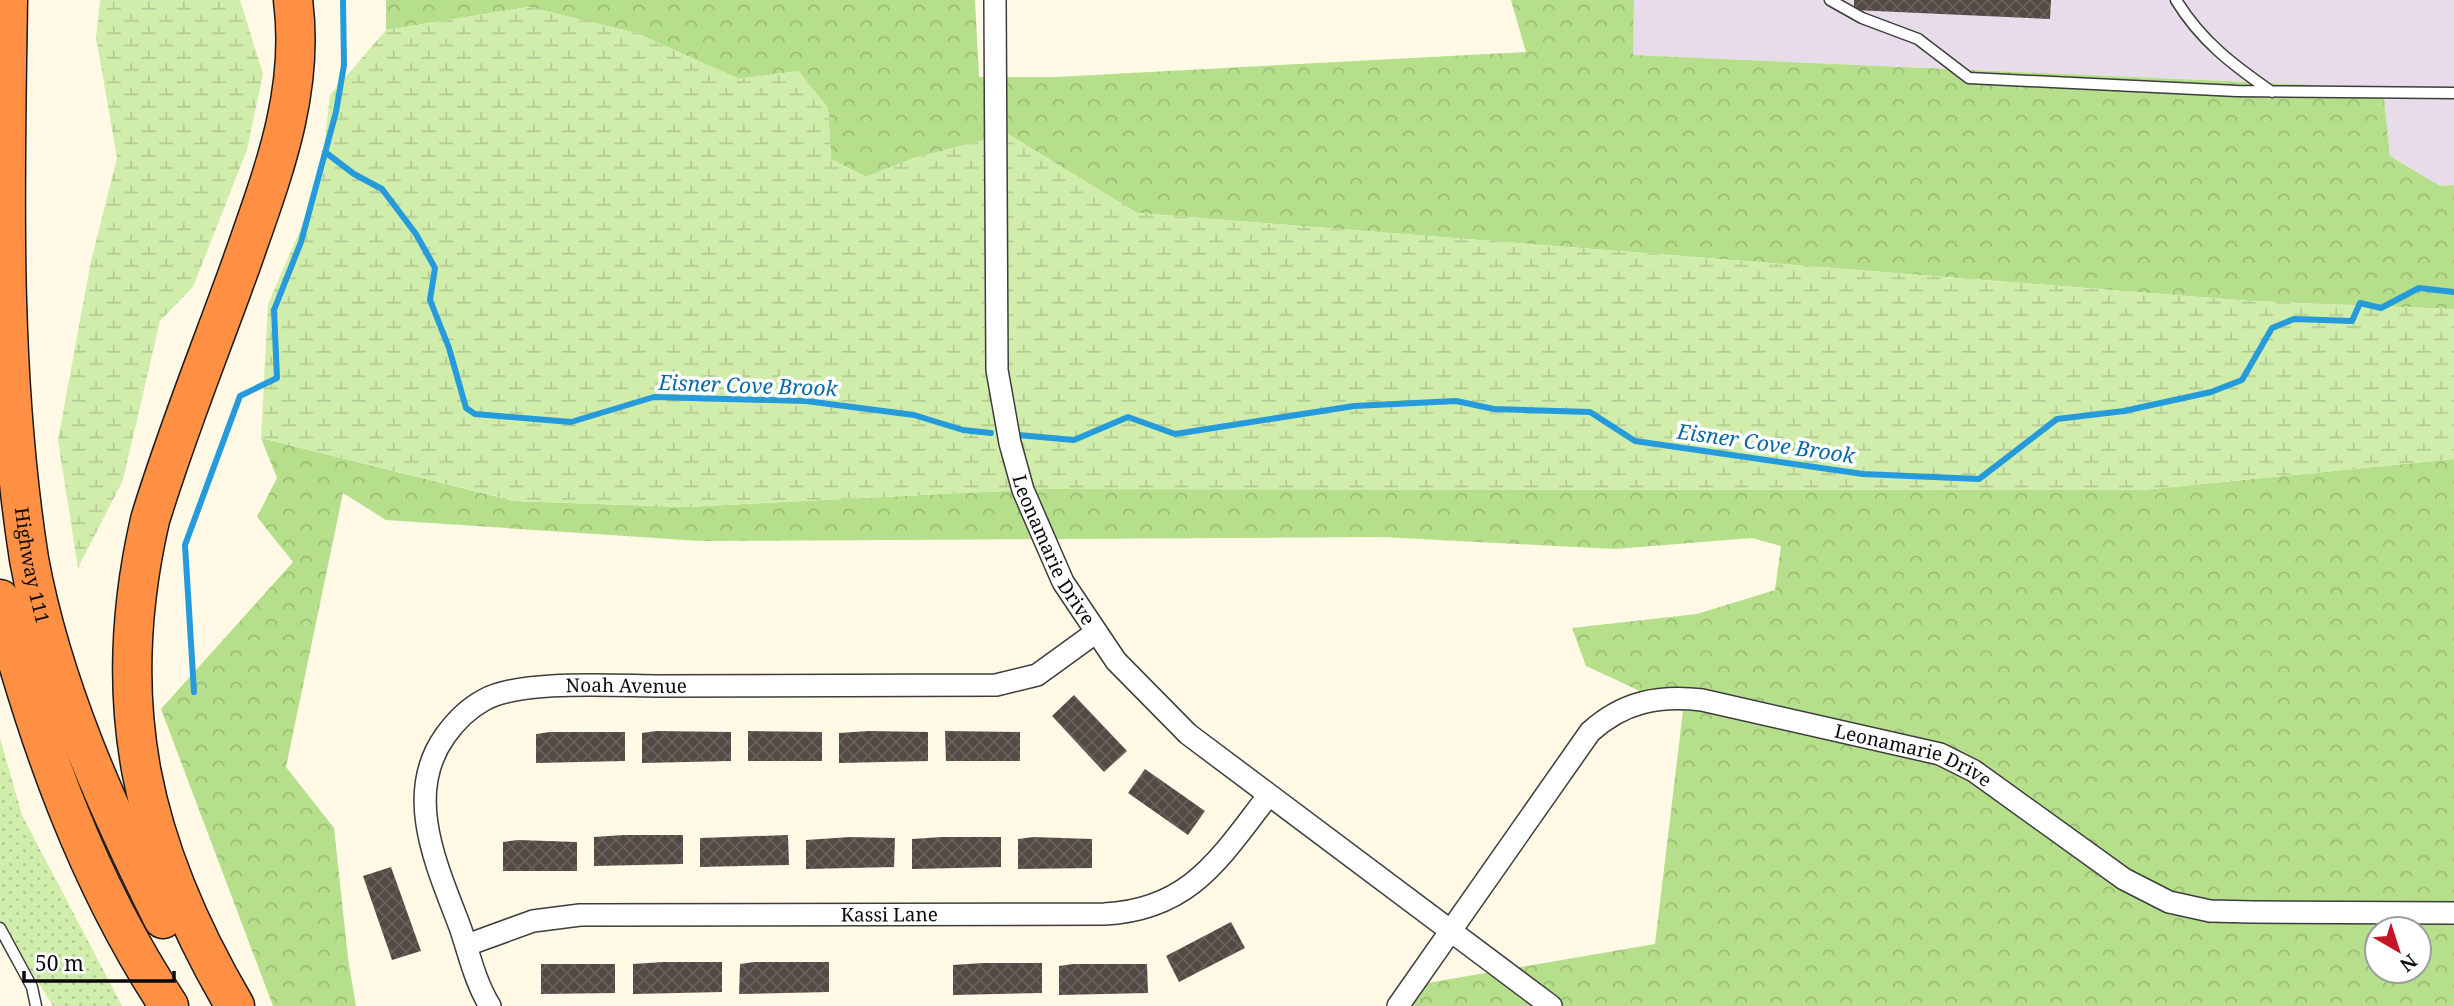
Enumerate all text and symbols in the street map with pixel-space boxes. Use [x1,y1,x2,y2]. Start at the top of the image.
water label: Eisner Cove Brook [657,368,839,402]
water label: Eisner Cove Brook [1674,417,1858,469]
street label: Leonamarie Drive [1006,472,1101,630]
street label: Highway 111 [9,506,56,626]
street label: Noah Avenue [565,672,687,699]
street label: Leonamarie Drive [1832,718,1997,793]
street label: Kassi Lane [841,901,938,928]
north arrow [2363,915,2433,985]
scale bar [24,940,175,984]
text: N [2395,948,2423,978]
text: 50 m [35,949,84,977]

